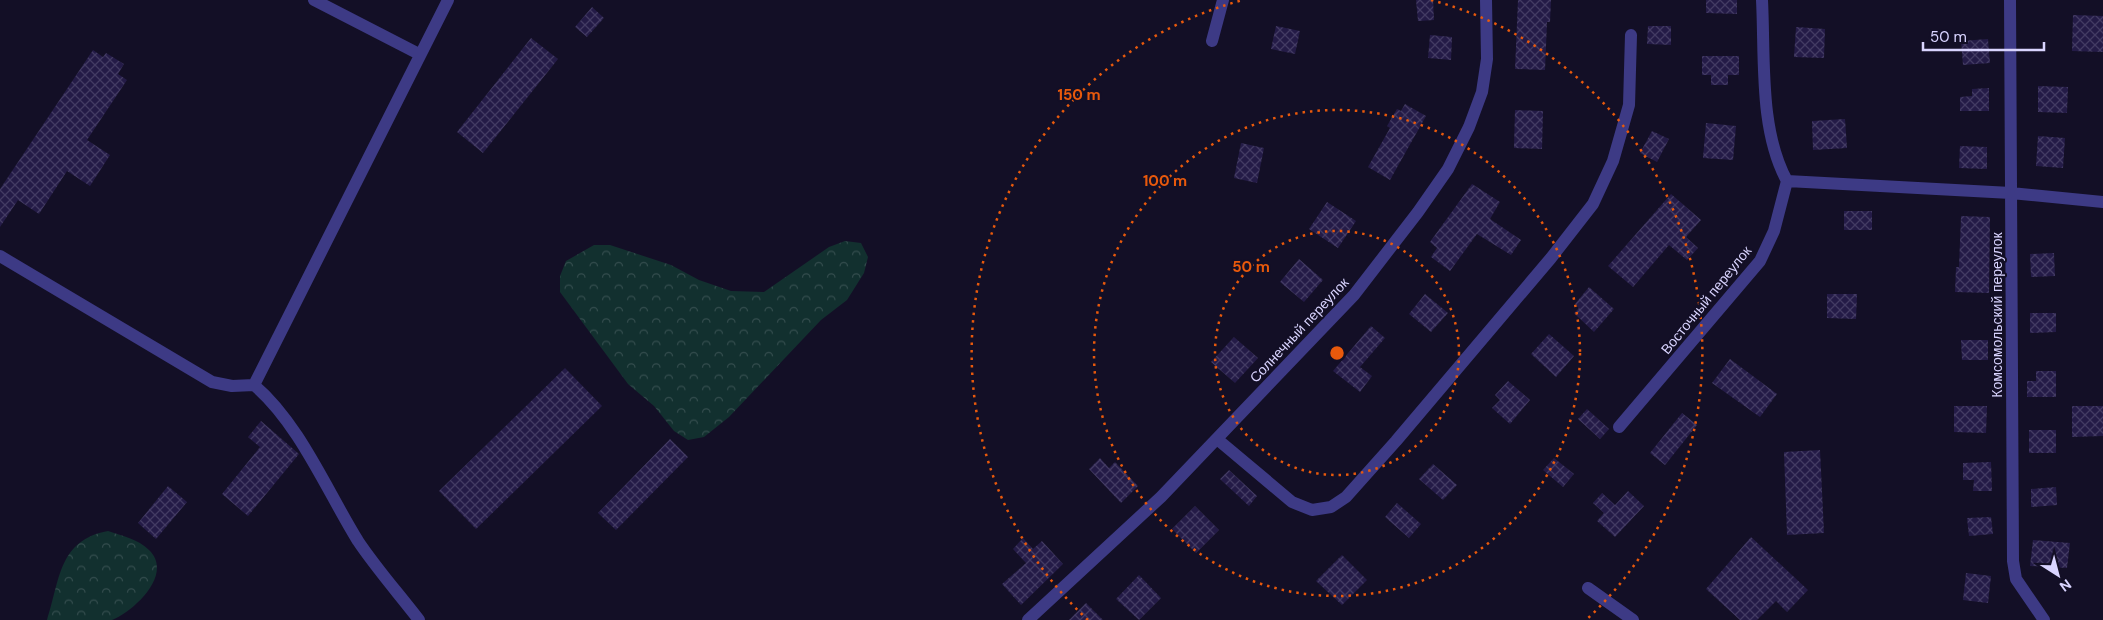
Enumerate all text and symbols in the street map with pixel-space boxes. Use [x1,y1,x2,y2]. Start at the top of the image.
scale bar [1923,20,2044,52]
text: 50 m [1930,27,1967,47]
text: 150 m [1058,85,1101,105]
text: 100 m [1143,171,1187,191]
street label: Комсомольский переулок [1988,231,2006,398]
street label: Восточный переулок [1657,242,1756,358]
text: 50 m [1232,257,1270,277]
street label: Солнечный переулок [1246,273,1353,386]
centre of rings [1328,344,1346,362]
north arrow [2033,550,2083,600]
text: N [2056,575,2075,596]

